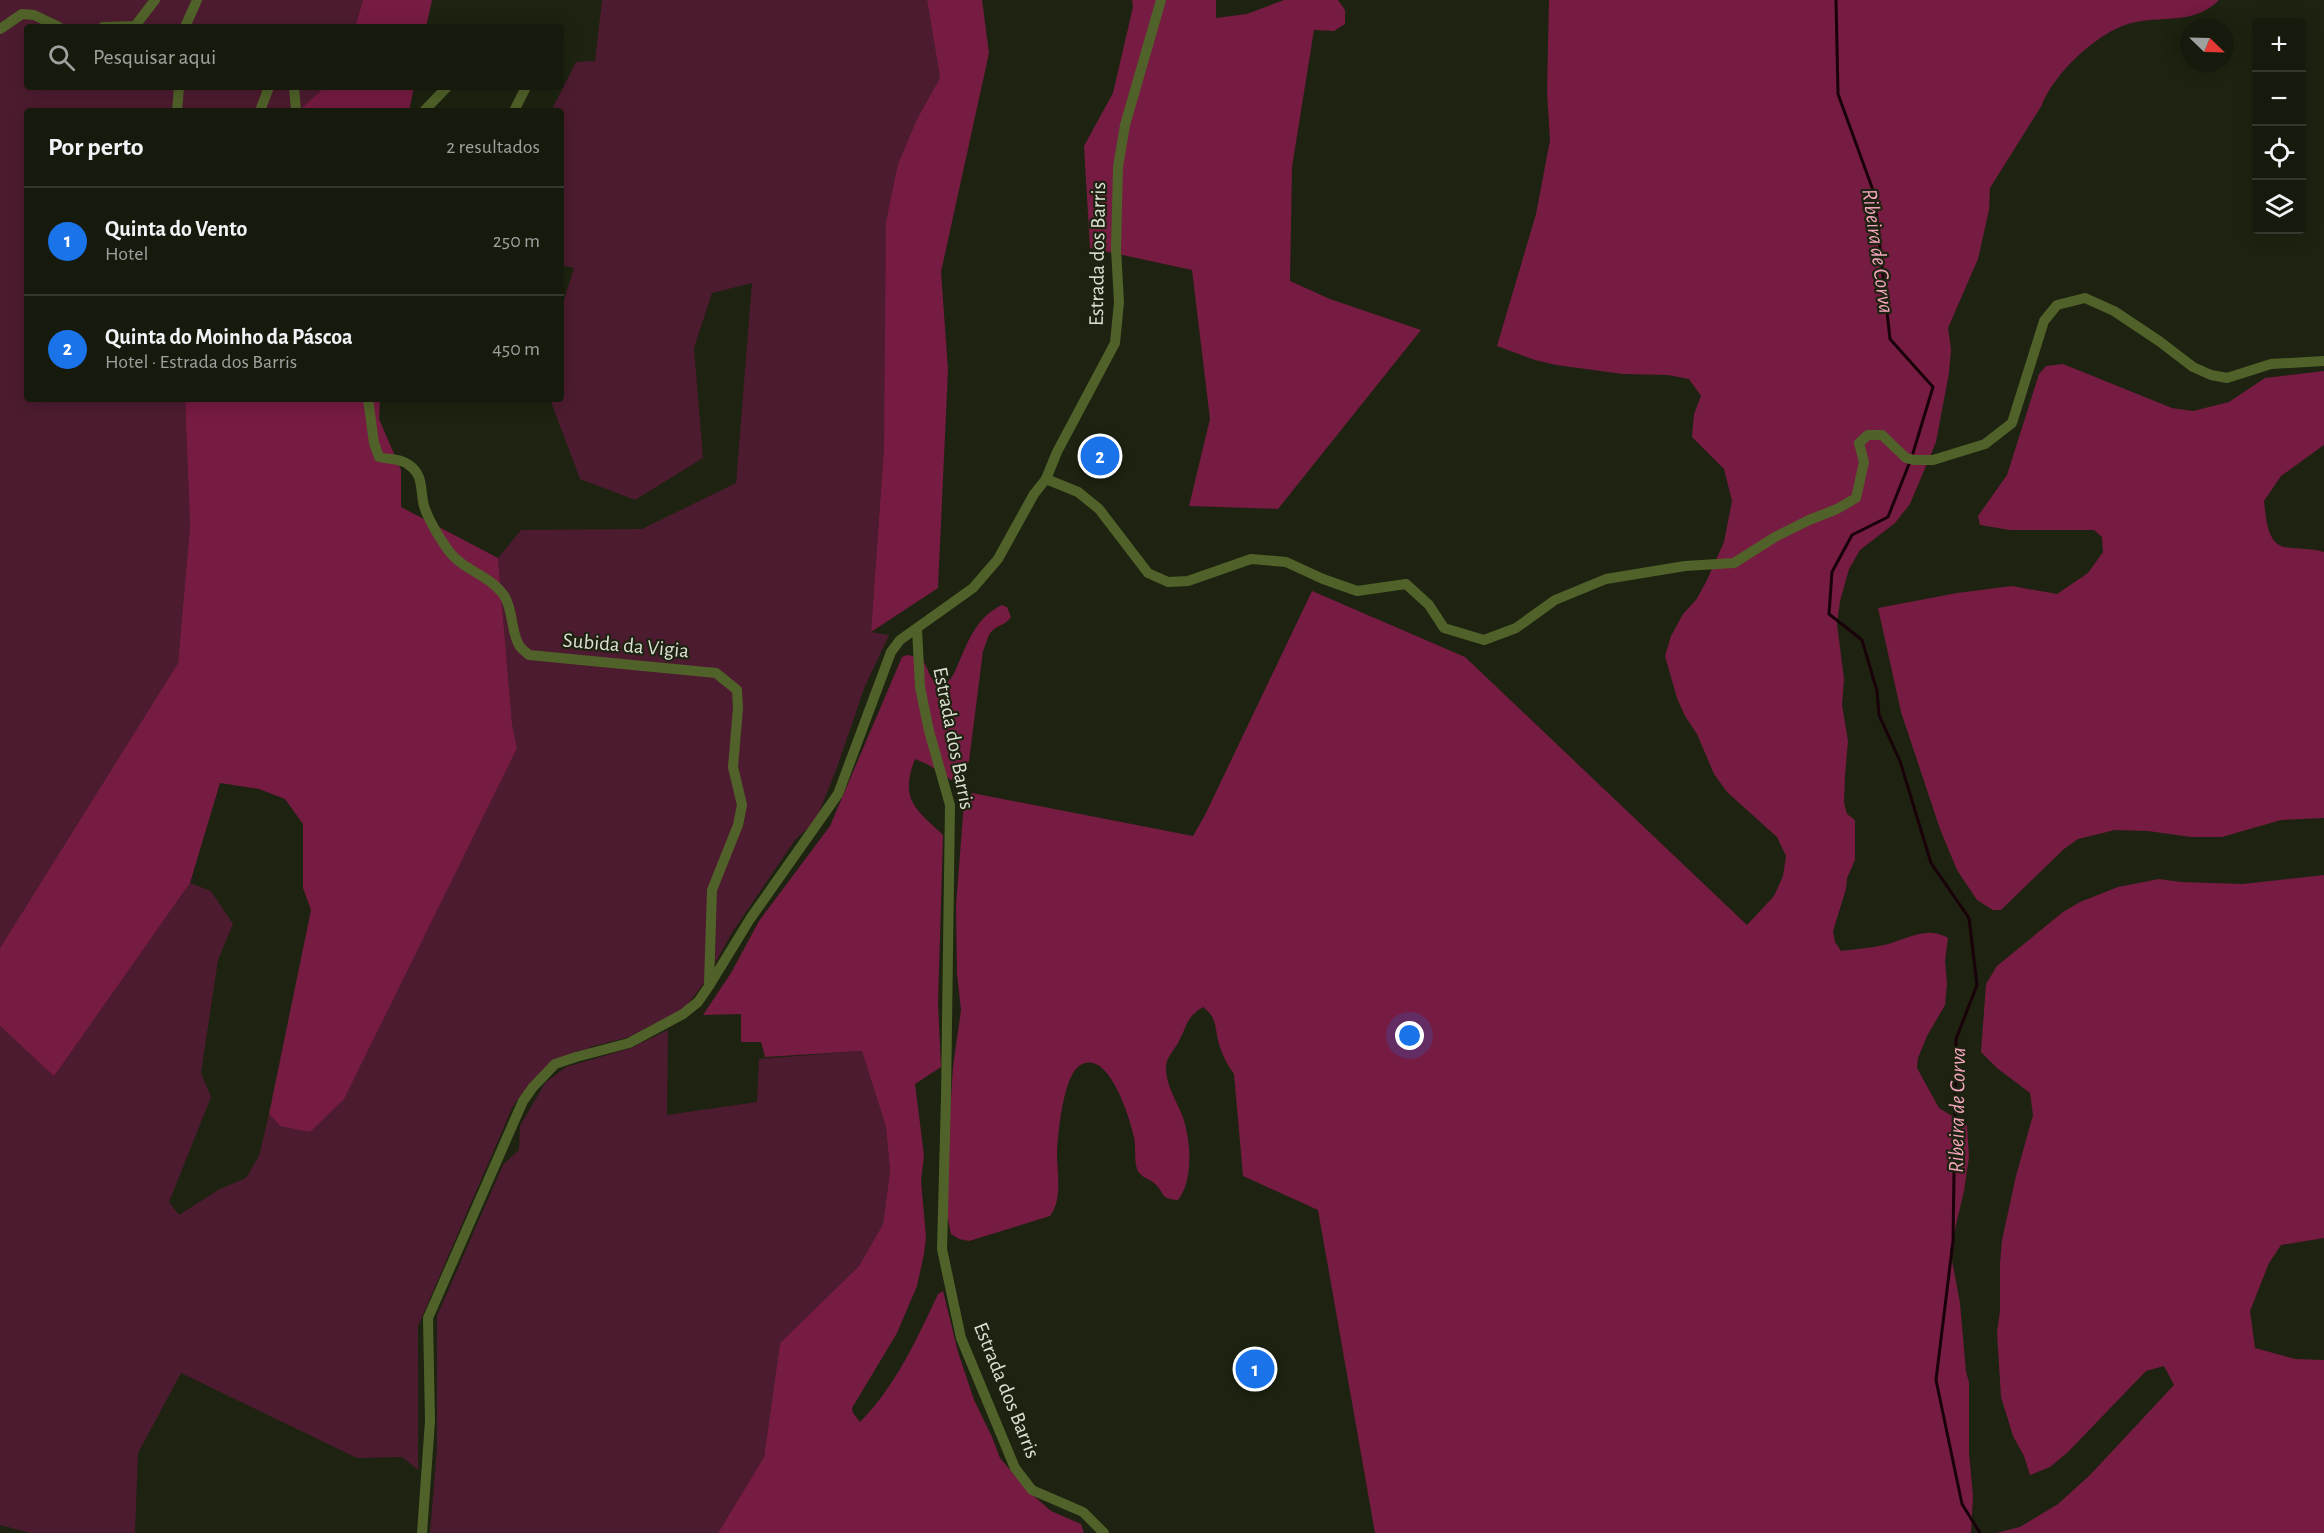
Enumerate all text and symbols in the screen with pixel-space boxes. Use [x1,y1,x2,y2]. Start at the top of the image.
north arrow [2180,18,2234,72]
map controls [2252,18,2306,234]
button: + [2252,18,2306,72]
search box [24,24,564,90]
icon: search [45,41,78,74]
text: Pesquisar aqui [93,46,216,68]
button: − [2252,72,2306,126]
button: locate [2252,126,2306,180]
text: Por perto [48,134,144,160]
text: 2 resultados [446,137,540,157]
button: layers [2252,180,2306,234]
street label: Estrada dos Barris [1086,182,1109,326]
water label: Ribeira de Corva [1858,187,1898,315]
text: Quinta do Vento [105,218,247,240]
text: 1 [64,231,71,251]
text: 250 m [493,231,540,251]
text: Hotel [105,244,148,264]
text: Quinta do Moinho da Páscoa [105,326,353,348]
text: 2 [63,339,72,359]
text: 450 m [492,339,540,359]
text: Hotel · Estrada dos Barris [105,352,297,372]
pin: 2 [1080,434,1120,478]
street label: Subida da Vigia [562,630,690,661]
street label: Estrada dos Barris [929,665,978,811]
your location [1395,1021,1424,1050]
water label: Ribeira de Corva [1945,1047,1969,1173]
street label: Estrada dos Barris [970,1319,1043,1461]
pin: 1 [1236,1346,1274,1392]

